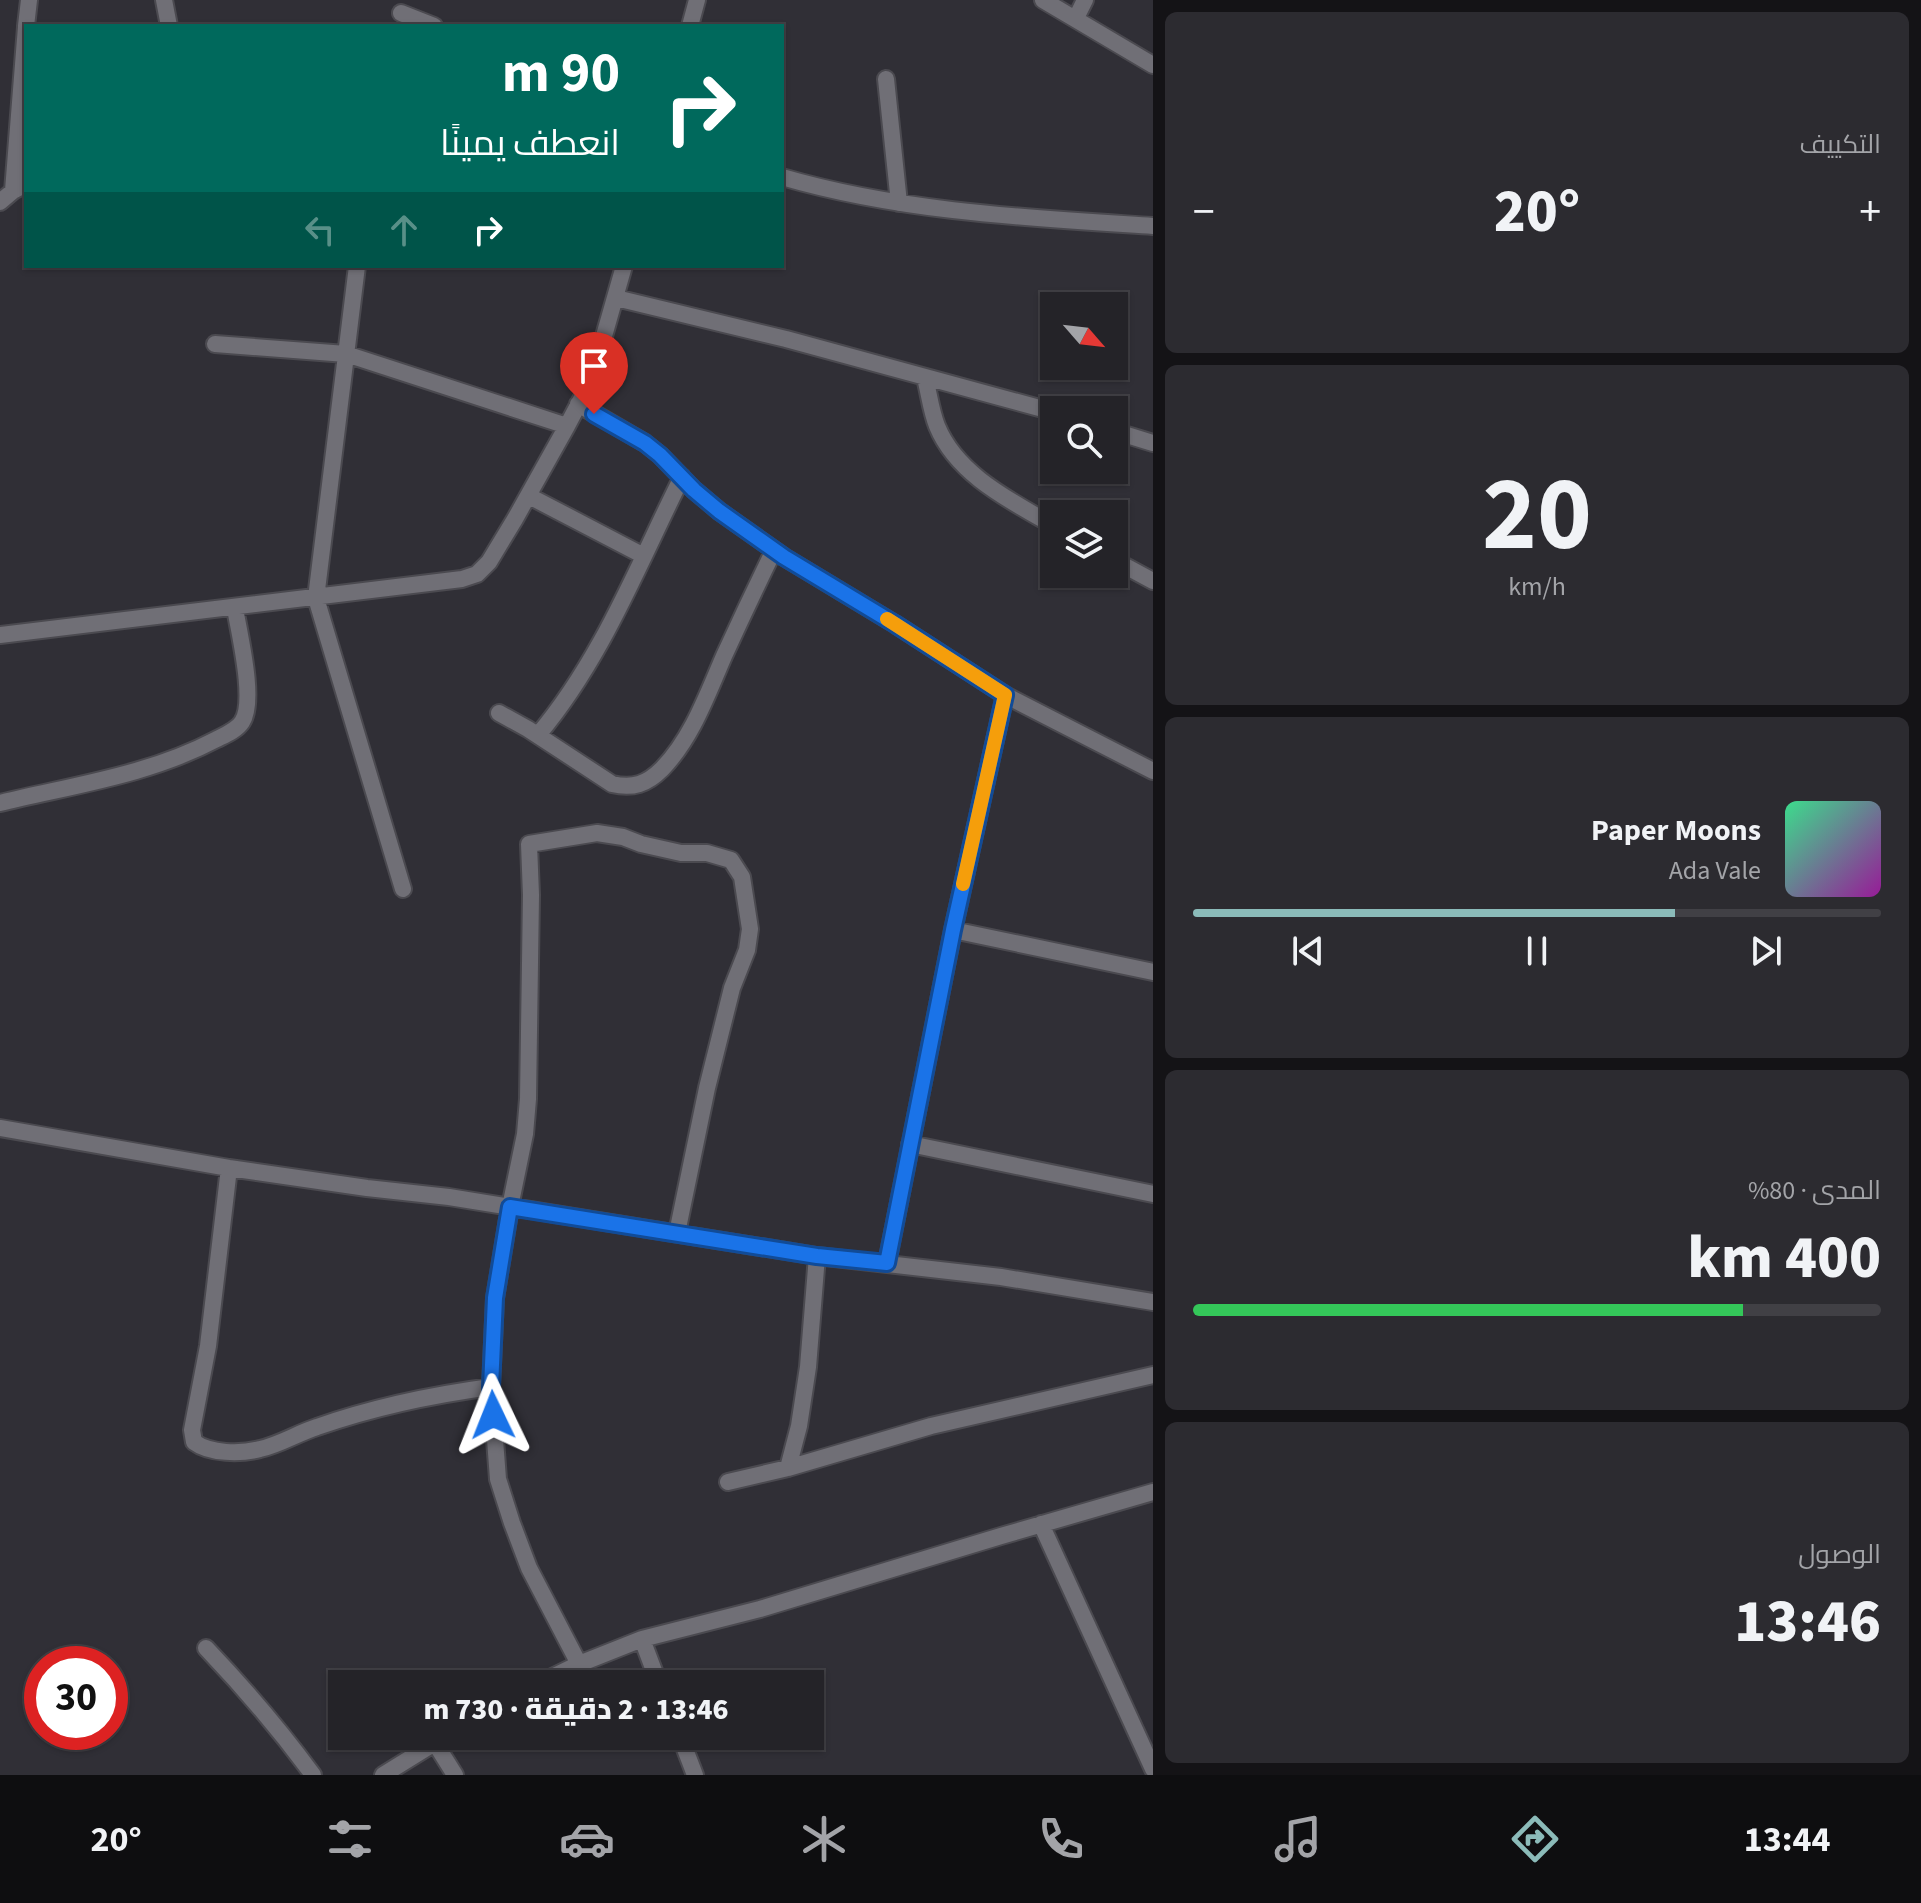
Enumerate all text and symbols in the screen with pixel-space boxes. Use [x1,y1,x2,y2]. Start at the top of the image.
text: 90 m [502,34,620,113]
icon: right [648,56,752,160]
text: انعطف يمينًا [440,118,620,169]
text: التكييف [1799,126,1881,163]
text: 20° [1494,170,1580,255]
text: − [1193,181,1215,244]
text: + [1859,181,1881,244]
icon: left [298,208,342,252]
icon: ahead [382,208,426,252]
icon: right [466,208,510,252]
north arrow [1040,292,1128,380]
map controls [1040,292,1128,588]
pin [560,332,628,414]
icon: arrive [572,344,616,388]
button: search [1040,396,1128,484]
text: 20 [1482,442,1592,590]
button: layers [1040,500,1128,588]
text: km/h [1508,568,1566,605]
text: Paper Moons [1591,809,1761,852]
text: Ada Vale [1669,852,1761,889]
icon: previous [1286,929,1330,973]
icon: pause [1515,929,1559,973]
icon: next [1744,929,1788,973]
text: المدى · 80% [1748,1172,1881,1209]
text: 400 km [1688,1216,1881,1301]
position arrow [451,1373,535,1457]
text: الوصول [1798,1536,1881,1573]
text: 13:46 [1734,1580,1881,1665]
speed limit sign: 30 [24,1646,128,1750]
text: 13:46 · 2 دقيقة · 730 m [423,1688,729,1731]
icon: filters [322,1811,378,1867]
icon: car [559,1811,615,1867]
icon: climate [796,1811,852,1867]
icon: phone [1033,1811,1089,1867]
icon: music [1270,1811,1326,1867]
icon: directions [1507,1811,1563,1867]
text: 20° [90,1814,142,1865]
text: 13:44 [1744,1814,1831,1865]

